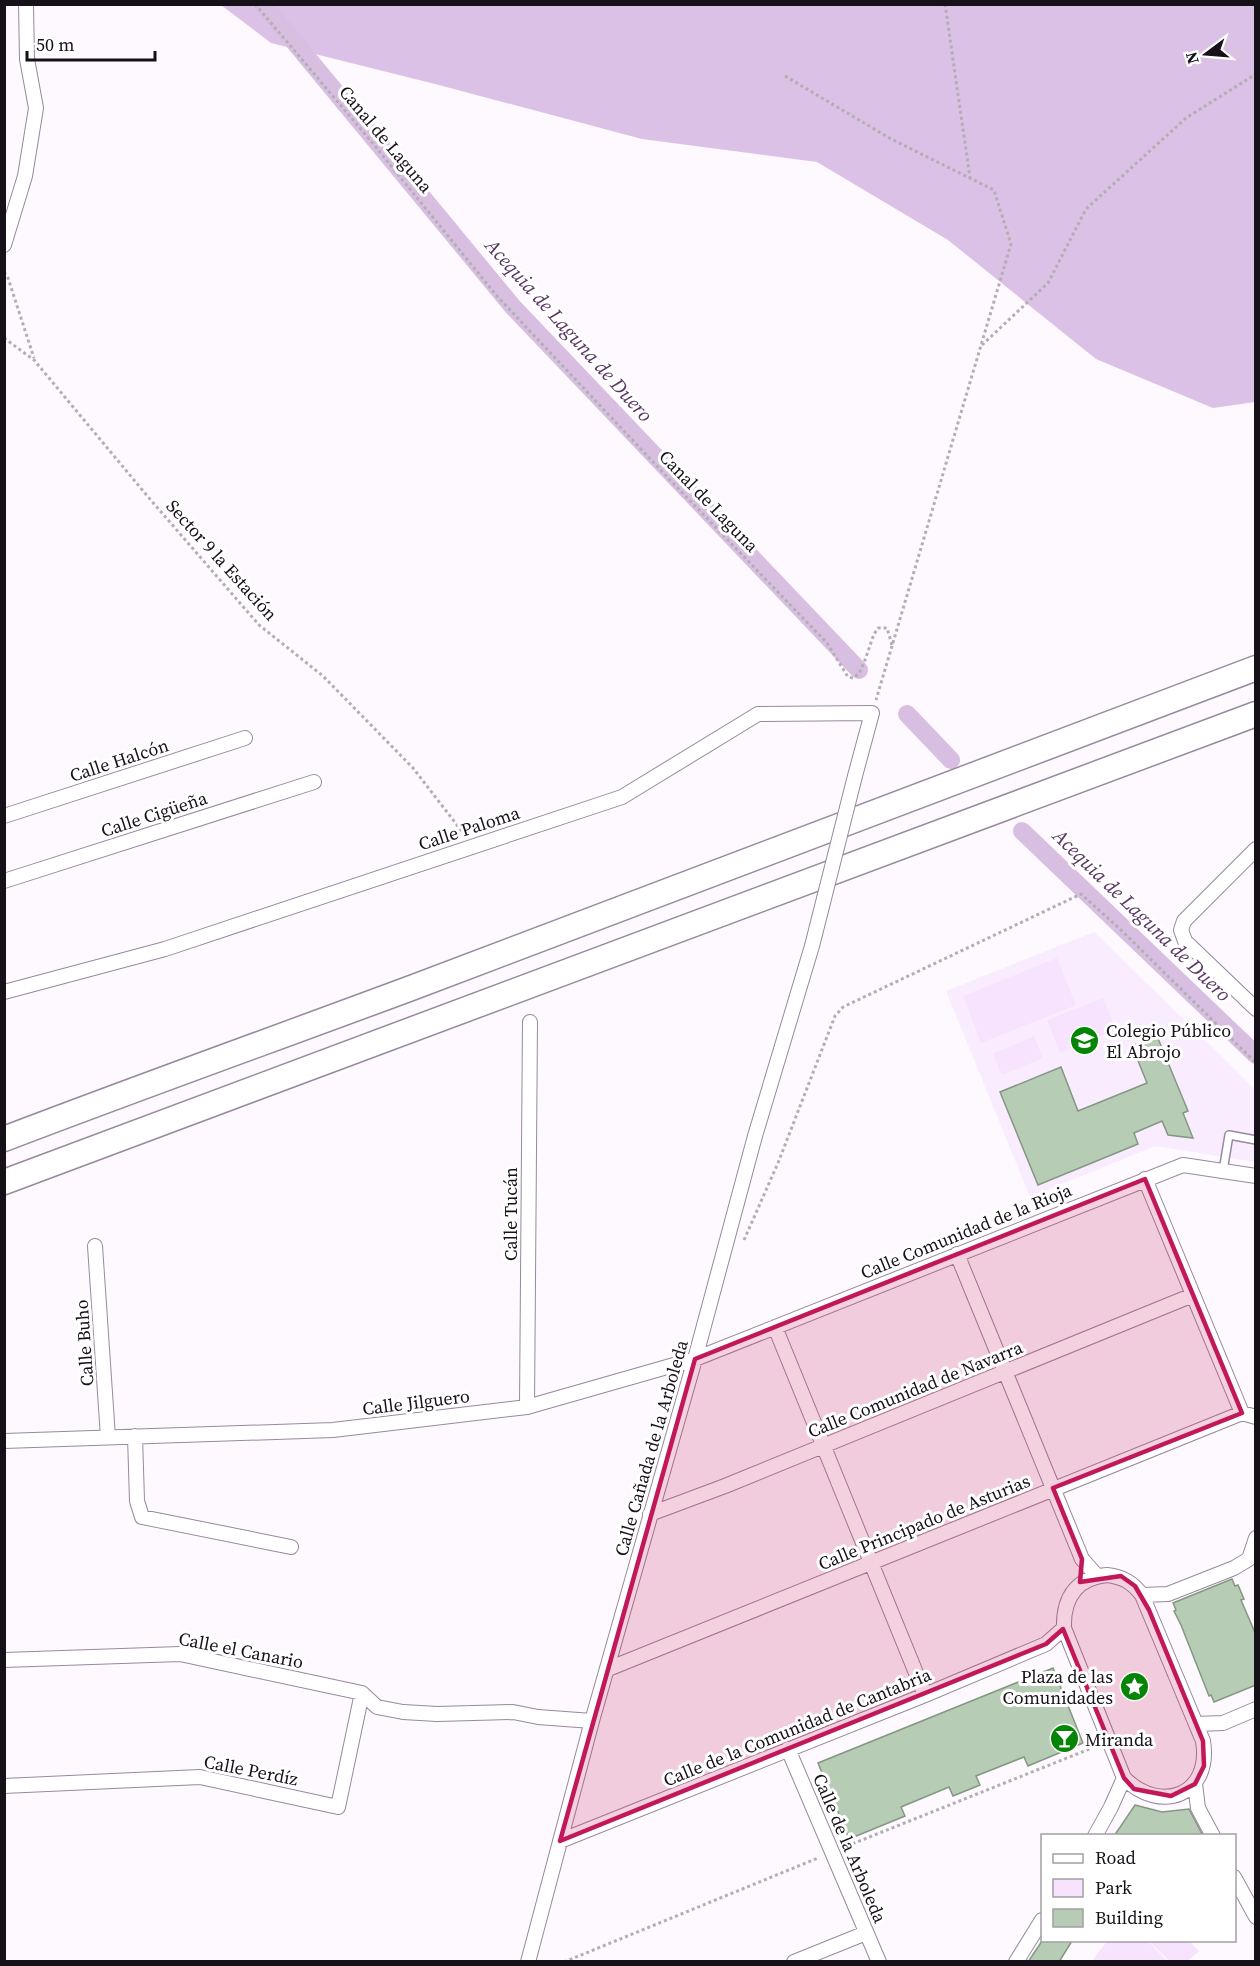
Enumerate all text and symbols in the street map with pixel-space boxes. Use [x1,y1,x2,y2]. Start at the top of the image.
scale bar [27,24,154,62]
north arrow [1176,24,1236,84]
text: 50 m [36,32,74,57]
text: N [1179,49,1204,67]
street label: Canal de Laguna [334,80,439,199]
water label: Acequia de Laguna de Duero [478,231,659,428]
street label: Canal de Laguna [654,444,765,558]
street label: Sector 9 la Estación [161,494,283,626]
street label: Calle Halcón [66,732,172,788]
street label: Calle Cigüeña [98,785,211,843]
street label: Calle Paloma [415,800,524,856]
water label: Acequia de Laguna de Duero [1046,821,1238,1008]
place label: Colegio Público El Abrojo [1106,1018,1231,1064]
school or university icon: Colegio Público El Abrojo [1069,1024,1101,1056]
street label: Calle Tucán [498,1167,523,1261]
street label: Calle Comunidad de la Rioja [857,1177,1076,1285]
street label: Calle Buho [68,1299,99,1387]
street label: Calle Comunidad de Navarra [804,1334,1027,1444]
street label: Calle Cañada de la Arboleda [608,1336,694,1559]
street label: Calle Jilguero [361,1383,471,1421]
street label: Calle Principado de Asturias [814,1468,1034,1576]
street label: Calle el Canario [177,1626,306,1674]
street label: Calle de la Comunidad de Cantabria [659,1661,935,1792]
place label: Plaza de las Comunidades [1002,1664,1113,1710]
place icon: Plaza de las Comunidades [1118,1670,1150,1702]
bar icon: Miranda [1048,1723,1080,1755]
place label: Miranda [1085,1727,1154,1752]
street label: Calle Perdíz [202,1749,300,1791]
street label: Calle de la Arboleda [807,1770,893,1927]
legend [1041,1834,1236,1942]
text: Road [1095,1845,1136,1870]
text: Park [1095,1875,1132,1900]
text: Building [1095,1905,1163,1930]

